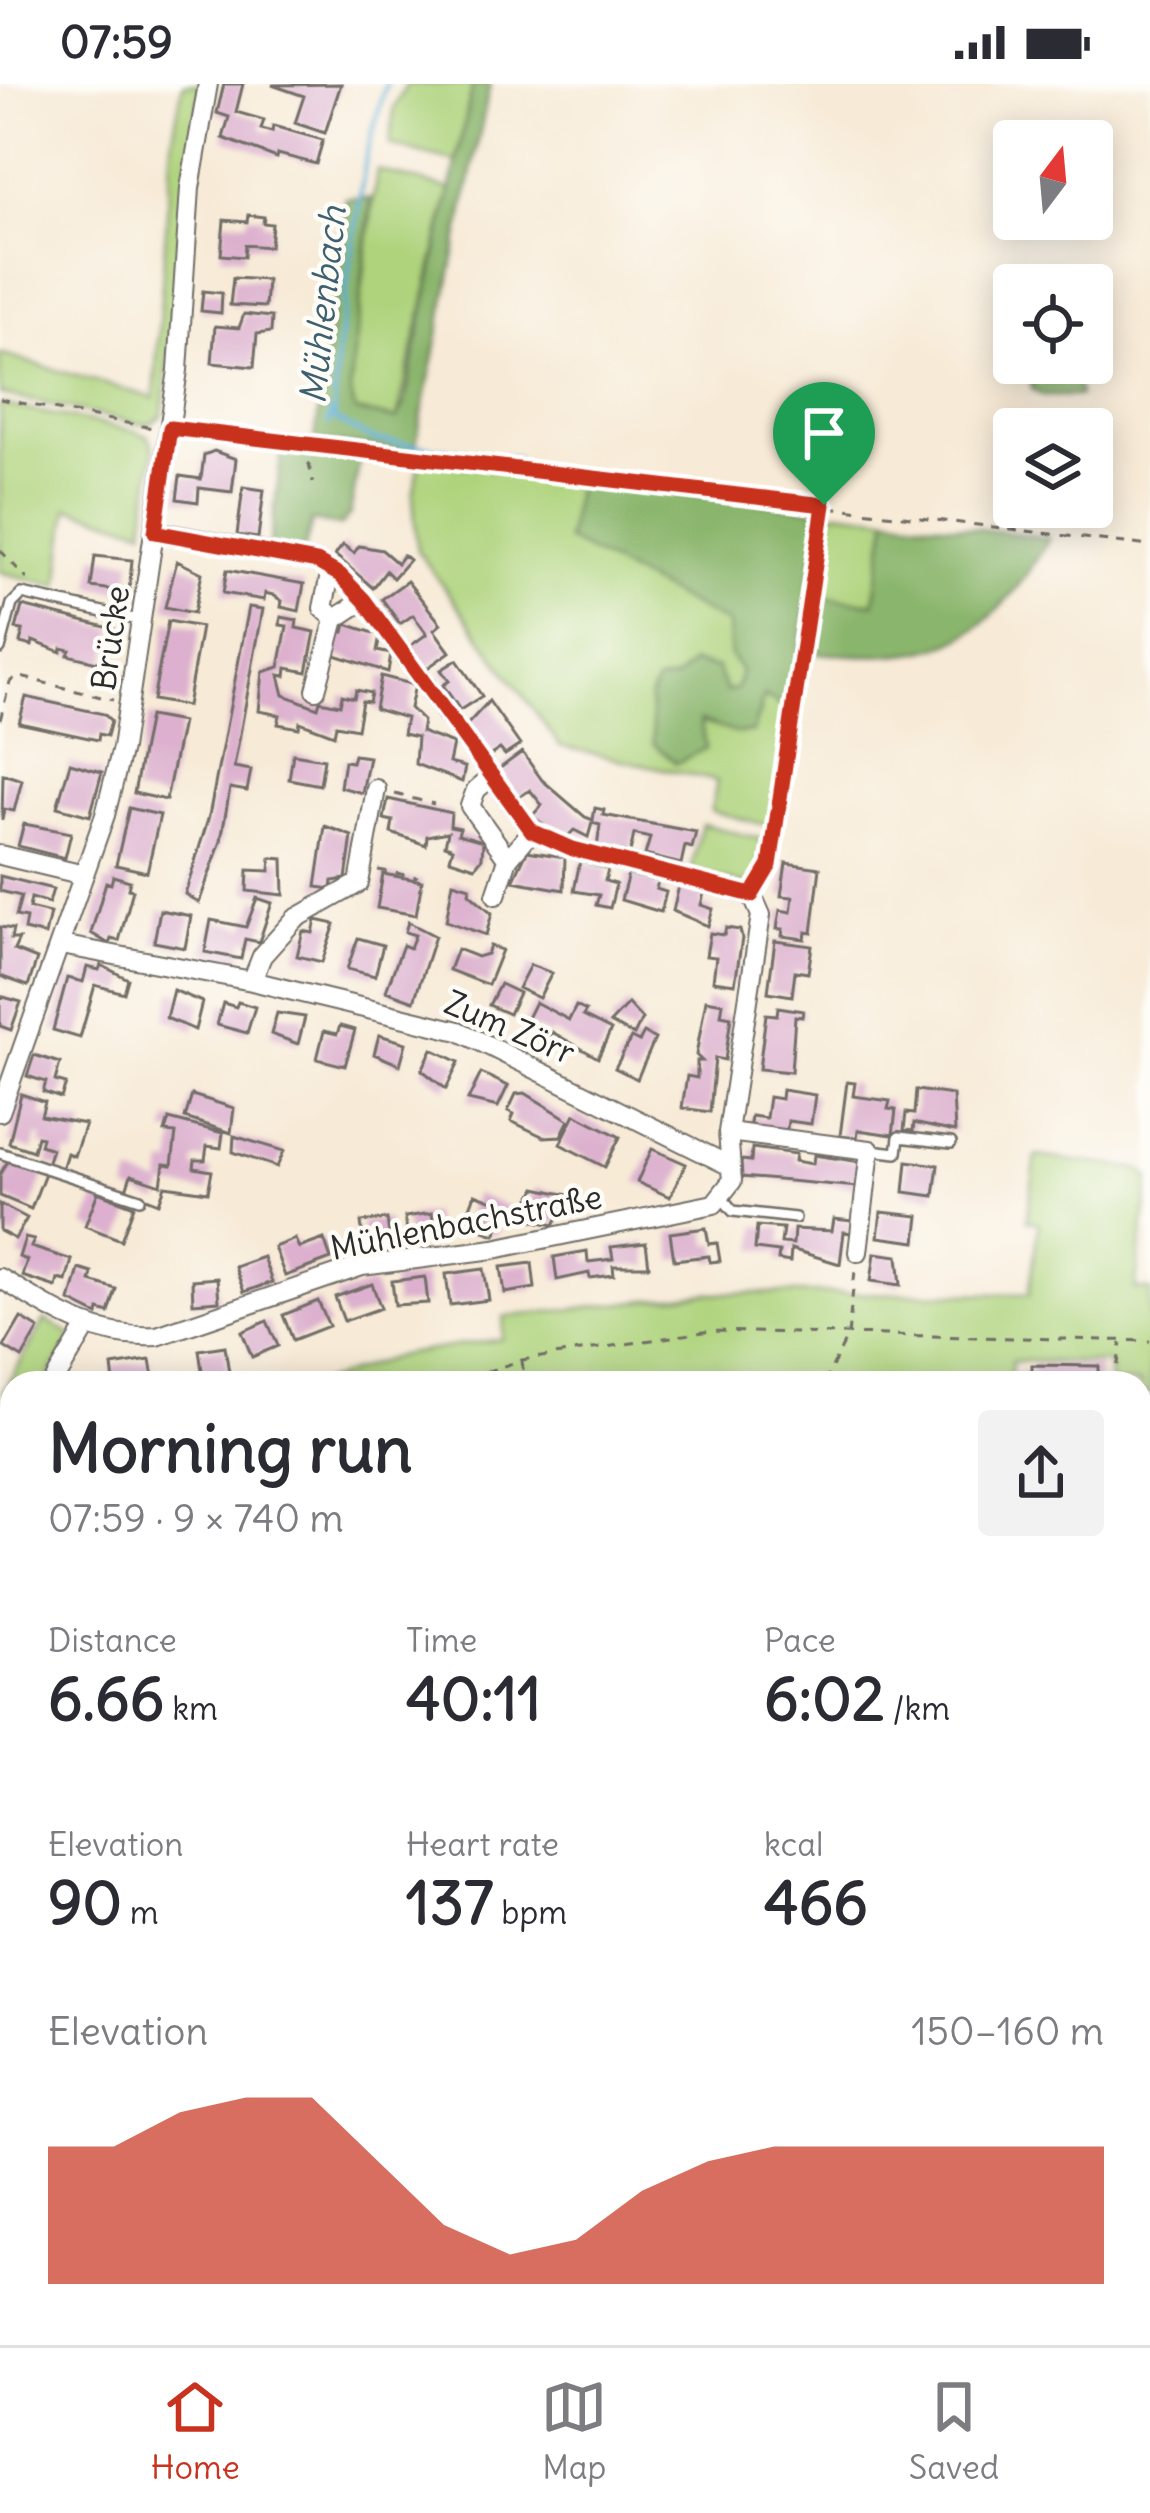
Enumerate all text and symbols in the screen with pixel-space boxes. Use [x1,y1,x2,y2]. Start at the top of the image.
text: 07:59 [60,14,173,70]
north arrow [993,120,1113,240]
map controls [993,120,1113,528]
water label: Mühlenbach [290,203,356,406]
button: locate [993,264,1113,384]
pin [773,382,875,505]
icon: arrive [791,400,857,466]
button: layers [993,408,1113,528]
street label: Brücke [82,583,138,693]
street label: Zum Zörr [439,981,581,1073]
street label: Mühlenbachstraße [327,1175,605,1269]
text: Morning run [48,1407,412,1490]
button: share [978,1410,1104,1536]
text: 07:59 · 9 × 740 m [48,1494,344,1543]
text: Distance [48,1619,177,1661]
text: Time [406,1619,477,1661]
text: Pace [764,1619,836,1661]
text: 6.66 [48,1661,164,1736]
text: 40:11 [406,1661,541,1736]
text: 6:02 [764,1661,885,1736]
text: km [164,1687,218,1729]
text: /km [885,1687,950,1729]
text: Elevation [48,1823,183,1865]
text: Heart rate [406,1823,559,1865]
text: kcal [764,1823,823,1865]
text: 90 [48,1865,122,1940]
text: 137 [406,1865,493,1940]
text: 466 [764,1865,868,1940]
text: m [122,1891,159,1933]
text: bpm [493,1891,567,1933]
text: Elevation [48,2007,208,2056]
text: 150–160 m [911,2007,1104,2056]
tab: Home [151,2374,240,2488]
tab: Map [541,2374,607,2488]
tab: Saved [909,2374,999,2488]

